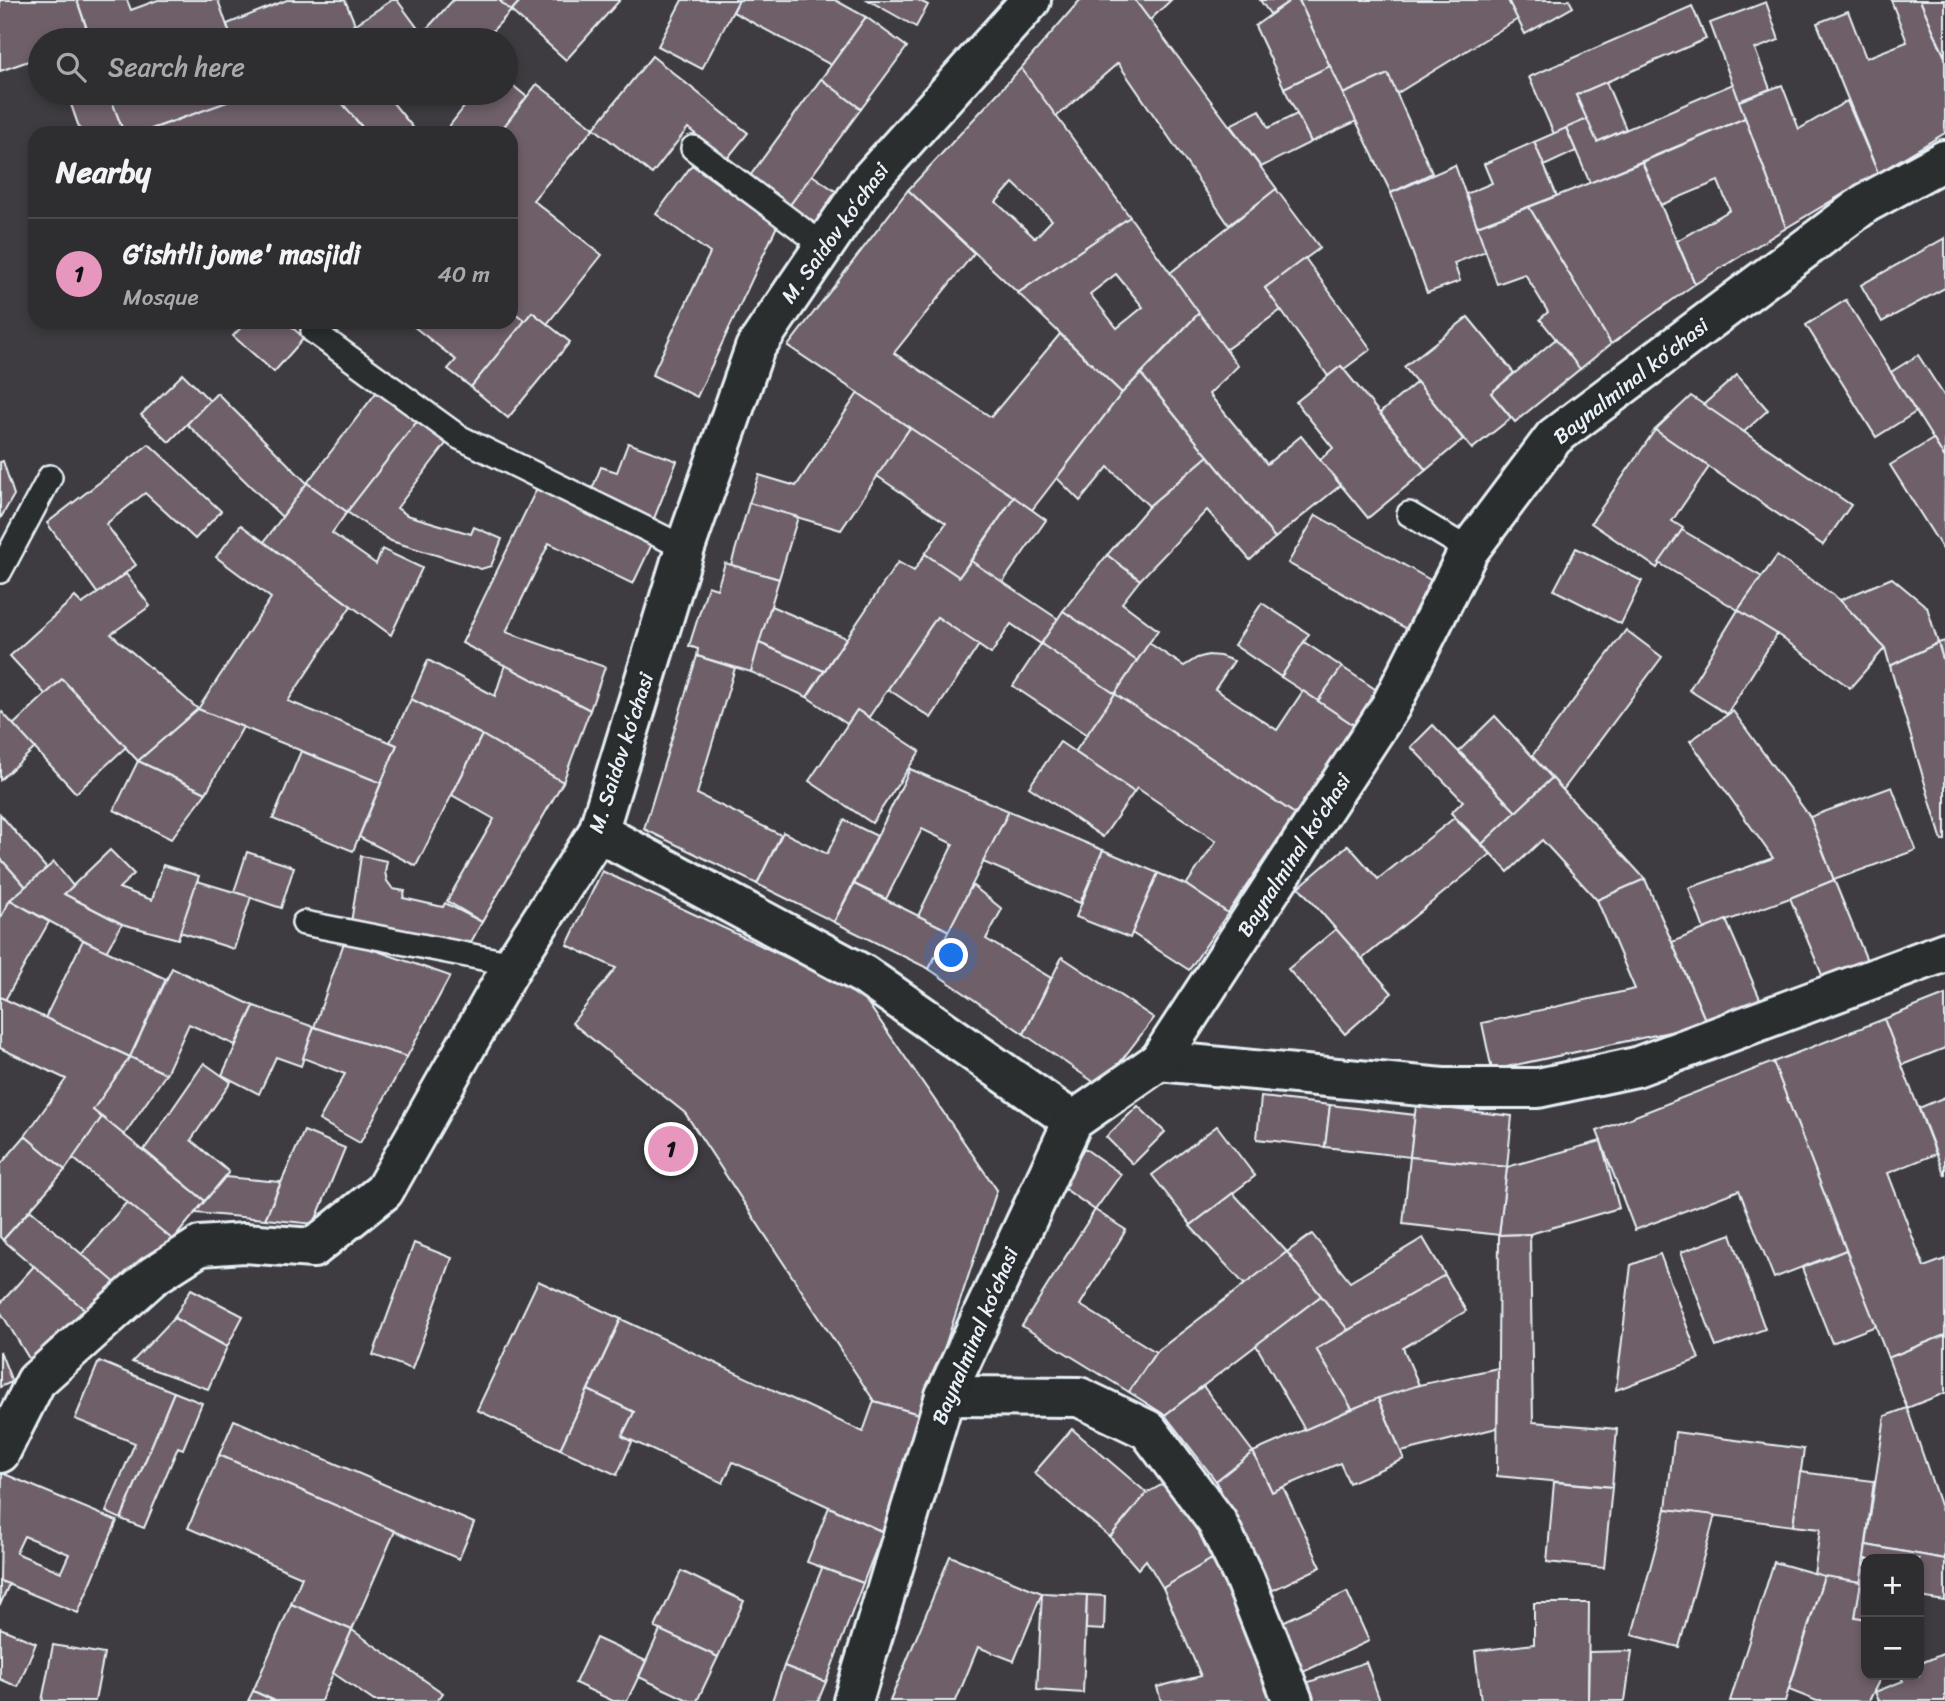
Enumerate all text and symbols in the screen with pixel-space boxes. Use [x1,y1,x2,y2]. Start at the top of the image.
search box [28,28,518,105]
text: Search here [108,44,245,90]
icon: search [52,48,90,86]
text: Nearby [56,145,151,199]
street label: M. Saidov koʻchasi [771,153,900,312]
text: Gʻishtli jome' masjidi [123,231,360,277]
text: 1 [74,254,84,295]
text: 40 m [437,254,490,295]
text: Mosque [123,277,199,318]
street label: Baynalminal koʻchasi [1545,307,1718,454]
street label: M. Saidov koʻchasi [577,667,665,838]
street label: Baynalminal koʻchasi [1226,764,1362,945]
your location [934,938,968,972]
pin: 1 [648,1123,694,1175]
street label: Baynalminal koʻchasi [920,1240,1030,1431]
map controls [1861,1554,1924,1680]
button: + [1861,1554,1924,1617]
button: − [1861,1617,1924,1680]

